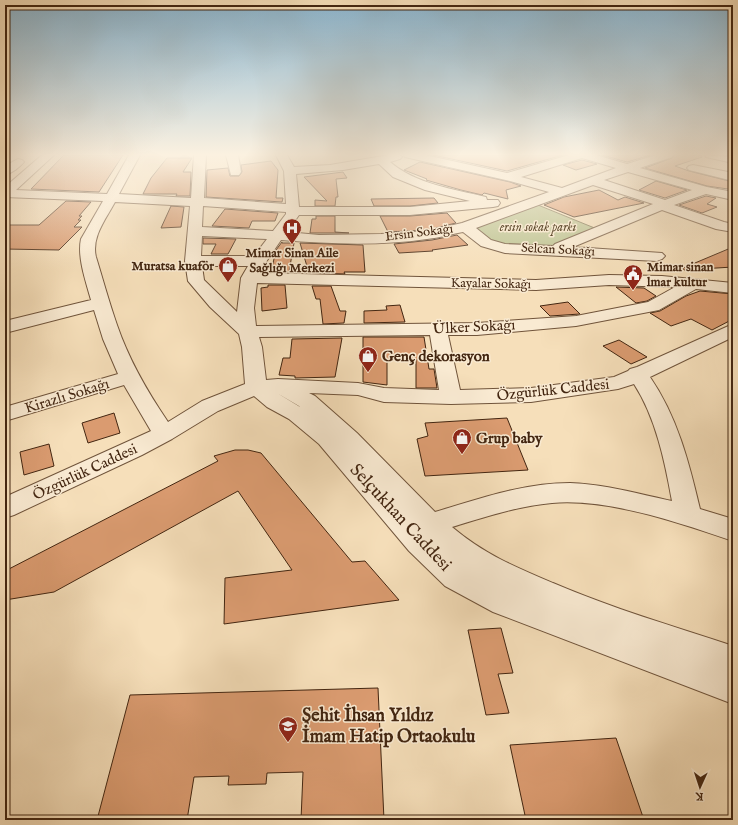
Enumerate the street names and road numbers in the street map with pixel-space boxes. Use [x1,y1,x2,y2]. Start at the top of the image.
street label: Ersin Sokağı [384,220,454,246]
street label: Selcan Sokağı [521,240,596,260]
street label: Kayalar Sokağı [451,275,532,293]
street label: Ülker Sokağı [432,315,516,339]
street label: Kirazlı Sokağı [22,374,112,418]
street label: Özgürlük Caddesi [496,375,610,405]
street label: Özgürlük Caddesi [30,439,140,505]
street label: Selçukhan Caddesi [344,459,456,577]

